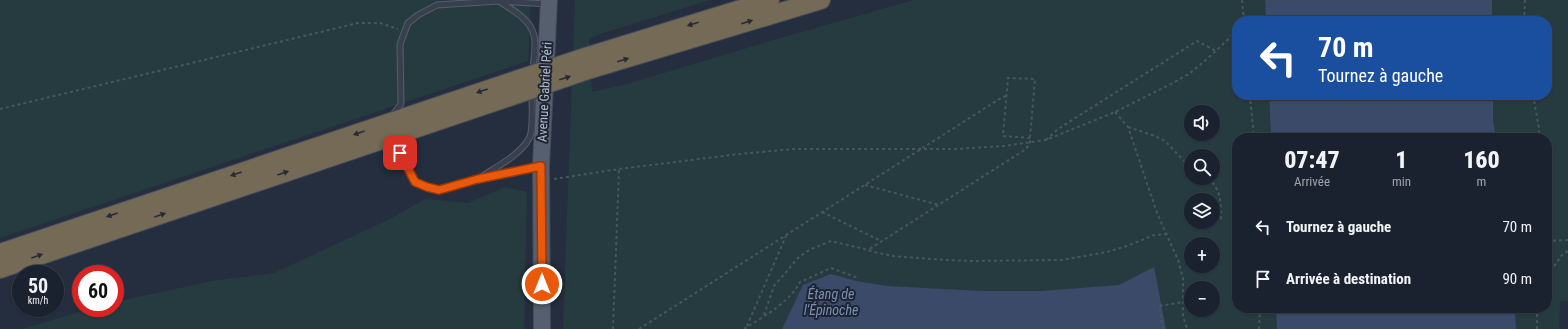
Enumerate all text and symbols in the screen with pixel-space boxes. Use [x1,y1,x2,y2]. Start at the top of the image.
one-way arrow [741,19,753,25]
one-way arrow [686,21,698,27]
text: 70 m [1318,31,1374,64]
icon: left [1252,32,1304,84]
street label: Avenue Gabriel Péri [534,42,555,142]
one-way arrow [617,57,629,63]
text: Tournez à gauche [1318,65,1443,86]
one-way arrow [559,75,571,81]
one-way arrow [476,88,488,94]
map controls [1184,105,1220,317]
button: sound [1184,105,1220,141]
one-way arrow [352,130,364,136]
pin [383,136,417,170]
icon: arrive [389,142,411,164]
text: 07:47 [1284,146,1340,174]
text: 1 [1395,146,1408,174]
text: 160 [1463,146,1500,174]
button: search [1184,149,1220,185]
one-way arrow [278,170,290,176]
one-way arrow [229,171,241,177]
text: Arrivée [1294,174,1330,189]
text: min [1392,174,1411,189]
text: m [1477,174,1486,189]
button: layers [1184,193,1220,229]
one-way arrow [154,211,166,217]
one-way arrow [106,213,118,219]
icon: left [1252,216,1274,238]
text: Tournez à gauche [1286,218,1391,236]
text: 70 m [1502,218,1532,236]
button: + [1184,237,1220,273]
one-way arrow [31,253,43,259]
position arrow [521,263,563,305]
speed limit sign: 60 [72,265,124,317]
icon: arrive [1252,268,1274,290]
text: Arrivée à destination [1286,270,1411,288]
text: 90 m [1502,270,1532,288]
text: 50 [28,274,48,298]
button: − [1184,281,1220,317]
water label: Étang de l'Épinoche [804,285,858,318]
text: km/h [28,295,48,306]

